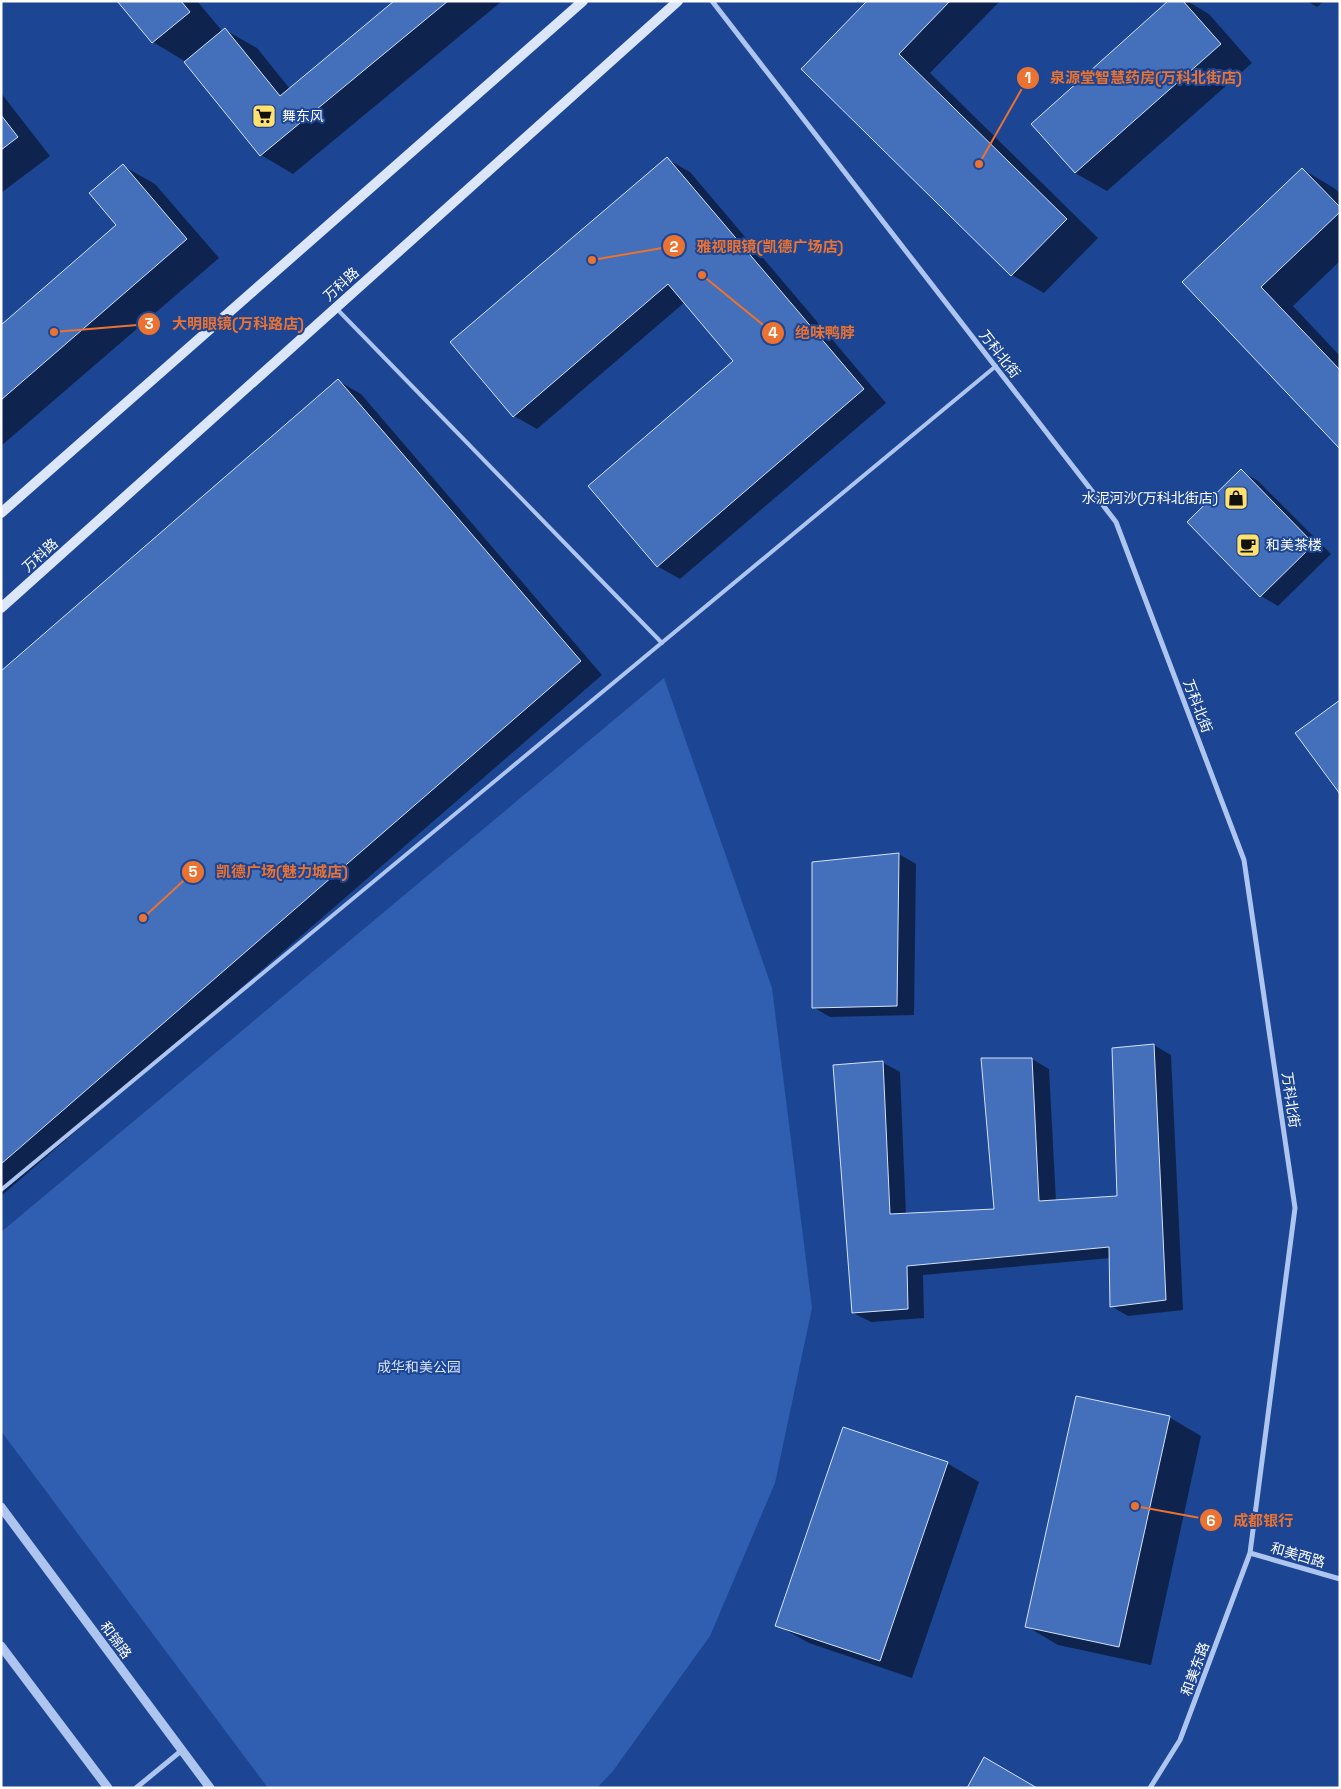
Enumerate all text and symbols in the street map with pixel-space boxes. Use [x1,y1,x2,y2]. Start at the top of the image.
callout: 泉源堂智慧药房(万科北街店) [1015,63,1252,93]
text: 1 [1025,68,1031,87]
text: 泉源堂智慧药房(万科北街店) [1050,68,1242,87]
supermarket icon: 舞东风 [251,103,277,129]
place label: 舞东风 [282,107,324,125]
callout: 雅视眼镜(凯德广场店) [661,231,853,261]
text: 2 [670,237,679,256]
text: 雅视眼镜(凯德广场店) [697,237,844,256]
street label: 万科路 [319,263,363,305]
callout: 大明眼镜(万科路店) [137,309,314,339]
text: 3 [144,314,154,333]
text: 大明眼镜(万科路店) [172,314,304,333]
callout: 绝味鸭脖 [760,318,865,348]
text: 4 [768,323,778,342]
text: 绝味鸭脖 [795,323,855,342]
street label: 万科北街 [976,326,1024,382]
shop icon: 水泥河沙(万科北街店) [1223,485,1249,511]
place label: 水泥河沙(万科北街店) [1081,489,1218,507]
cafe icon: 和美茶楼 [1235,532,1261,558]
street label: 万科路 [18,534,62,576]
place label: 和美茶楼 [1266,536,1322,554]
street label: 万科北街 [1180,677,1216,735]
callout: 凯德广场(魅力城店) [181,857,358,887]
text: 5 [188,862,198,881]
text: 凯德广场(魅力城店) [216,862,348,881]
street label: 万科北街 [1278,1071,1304,1129]
park label: 成华和美公园 [377,1358,461,1376]
callout: 成都银行 [1198,1505,1303,1535]
text: 6 [1206,1511,1216,1530]
text: 成都银行 [1233,1511,1293,1530]
street label: 和美西路 [1269,1539,1327,1571]
street label: 和锦路 [96,1618,136,1662]
street label: 和美东路 [1177,1640,1213,1698]

